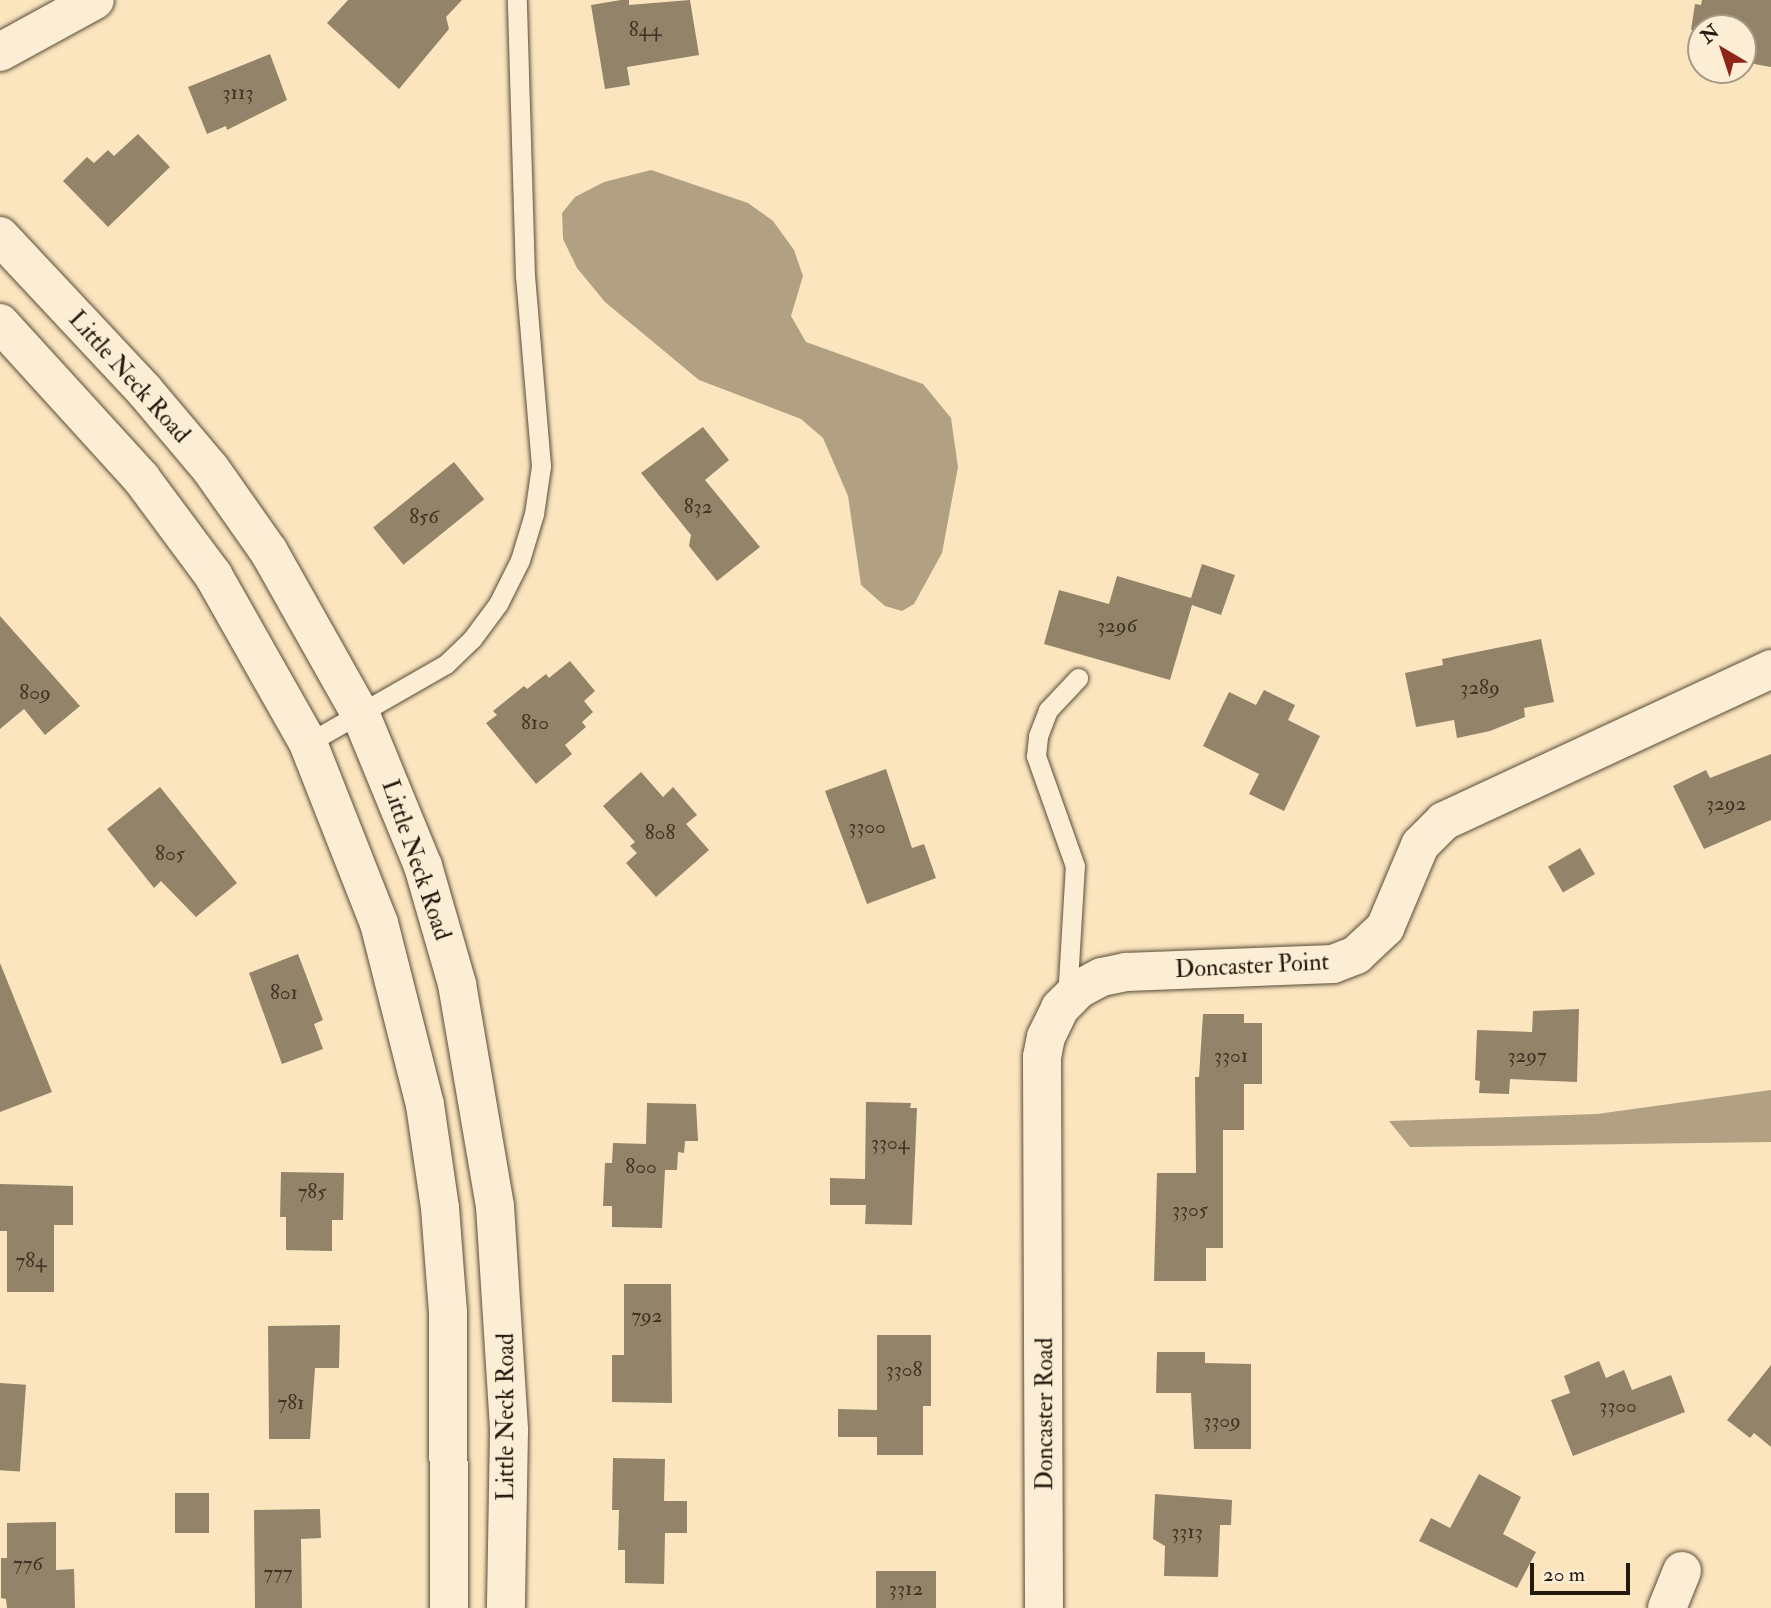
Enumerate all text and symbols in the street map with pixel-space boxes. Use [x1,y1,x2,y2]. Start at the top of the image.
north arrow [1687,14,1757,84]
house number: 844 [629,17,661,43]
text: N [1696,20,1724,49]
house number: 3113 [222,80,254,106]
street label: Little Neck Road [62,305,196,449]
house number: 832 [684,494,712,520]
house number: 856 [409,504,439,530]
house number: 3296 [1097,613,1137,639]
house number: 3289 [1460,675,1500,701]
house number: 809 [19,680,51,706]
house number: 810 [521,710,549,736]
street label: Little Neck Road [375,776,457,944]
house number: 3292 [1706,791,1746,817]
house number: 3300 [848,814,886,840]
house number: 808 [645,820,675,846]
house number: 805 [155,841,185,867]
street label: Doncaster Point [1174,948,1330,984]
house number: 801 [270,980,298,1006]
house number: 3301 [1214,1043,1248,1069]
house number: 3297 [1507,1043,1547,1069]
house number: 3304 [871,1130,909,1156]
house number: 800 [625,1154,657,1180]
house number: 785 [298,1179,326,1205]
house number: 3305 [1172,1197,1208,1223]
house number: 784 [16,1248,46,1274]
house number: 792 [631,1303,663,1329]
street label: Little Neck Road [492,1333,520,1501]
street label: Doncaster Road [1031,1337,1059,1491]
house number: 3308 [886,1357,922,1383]
house number: 781 [278,1390,304,1416]
house number: 3300 [1599,1393,1637,1419]
house number: 3309 [1203,1408,1241,1434]
house number: 3313 [1171,1519,1203,1545]
scale bar [1533,1548,1633,1592]
house number: 776 [13,1551,43,1577]
house number: 777 [264,1560,292,1586]
text: 20 m [1543,1561,1585,1588]
house number: 3312 [889,1576,923,1602]

